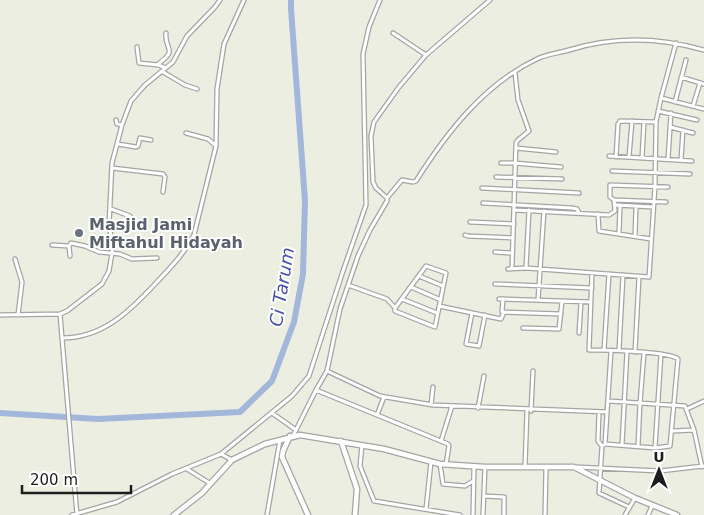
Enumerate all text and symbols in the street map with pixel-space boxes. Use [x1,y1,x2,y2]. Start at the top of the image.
place label: Masjid Jami Miftahul Hidayah [89,215,243,252]
marker: Masjid Jami Miftahul Hidayah [73,227,85,239]
water label: Ci Tarum [265,246,298,328]
north arrow [634,445,684,495]
text: U [653,449,665,465]
scale bar [22,462,131,494]
text: 200 m [30,471,78,489]

